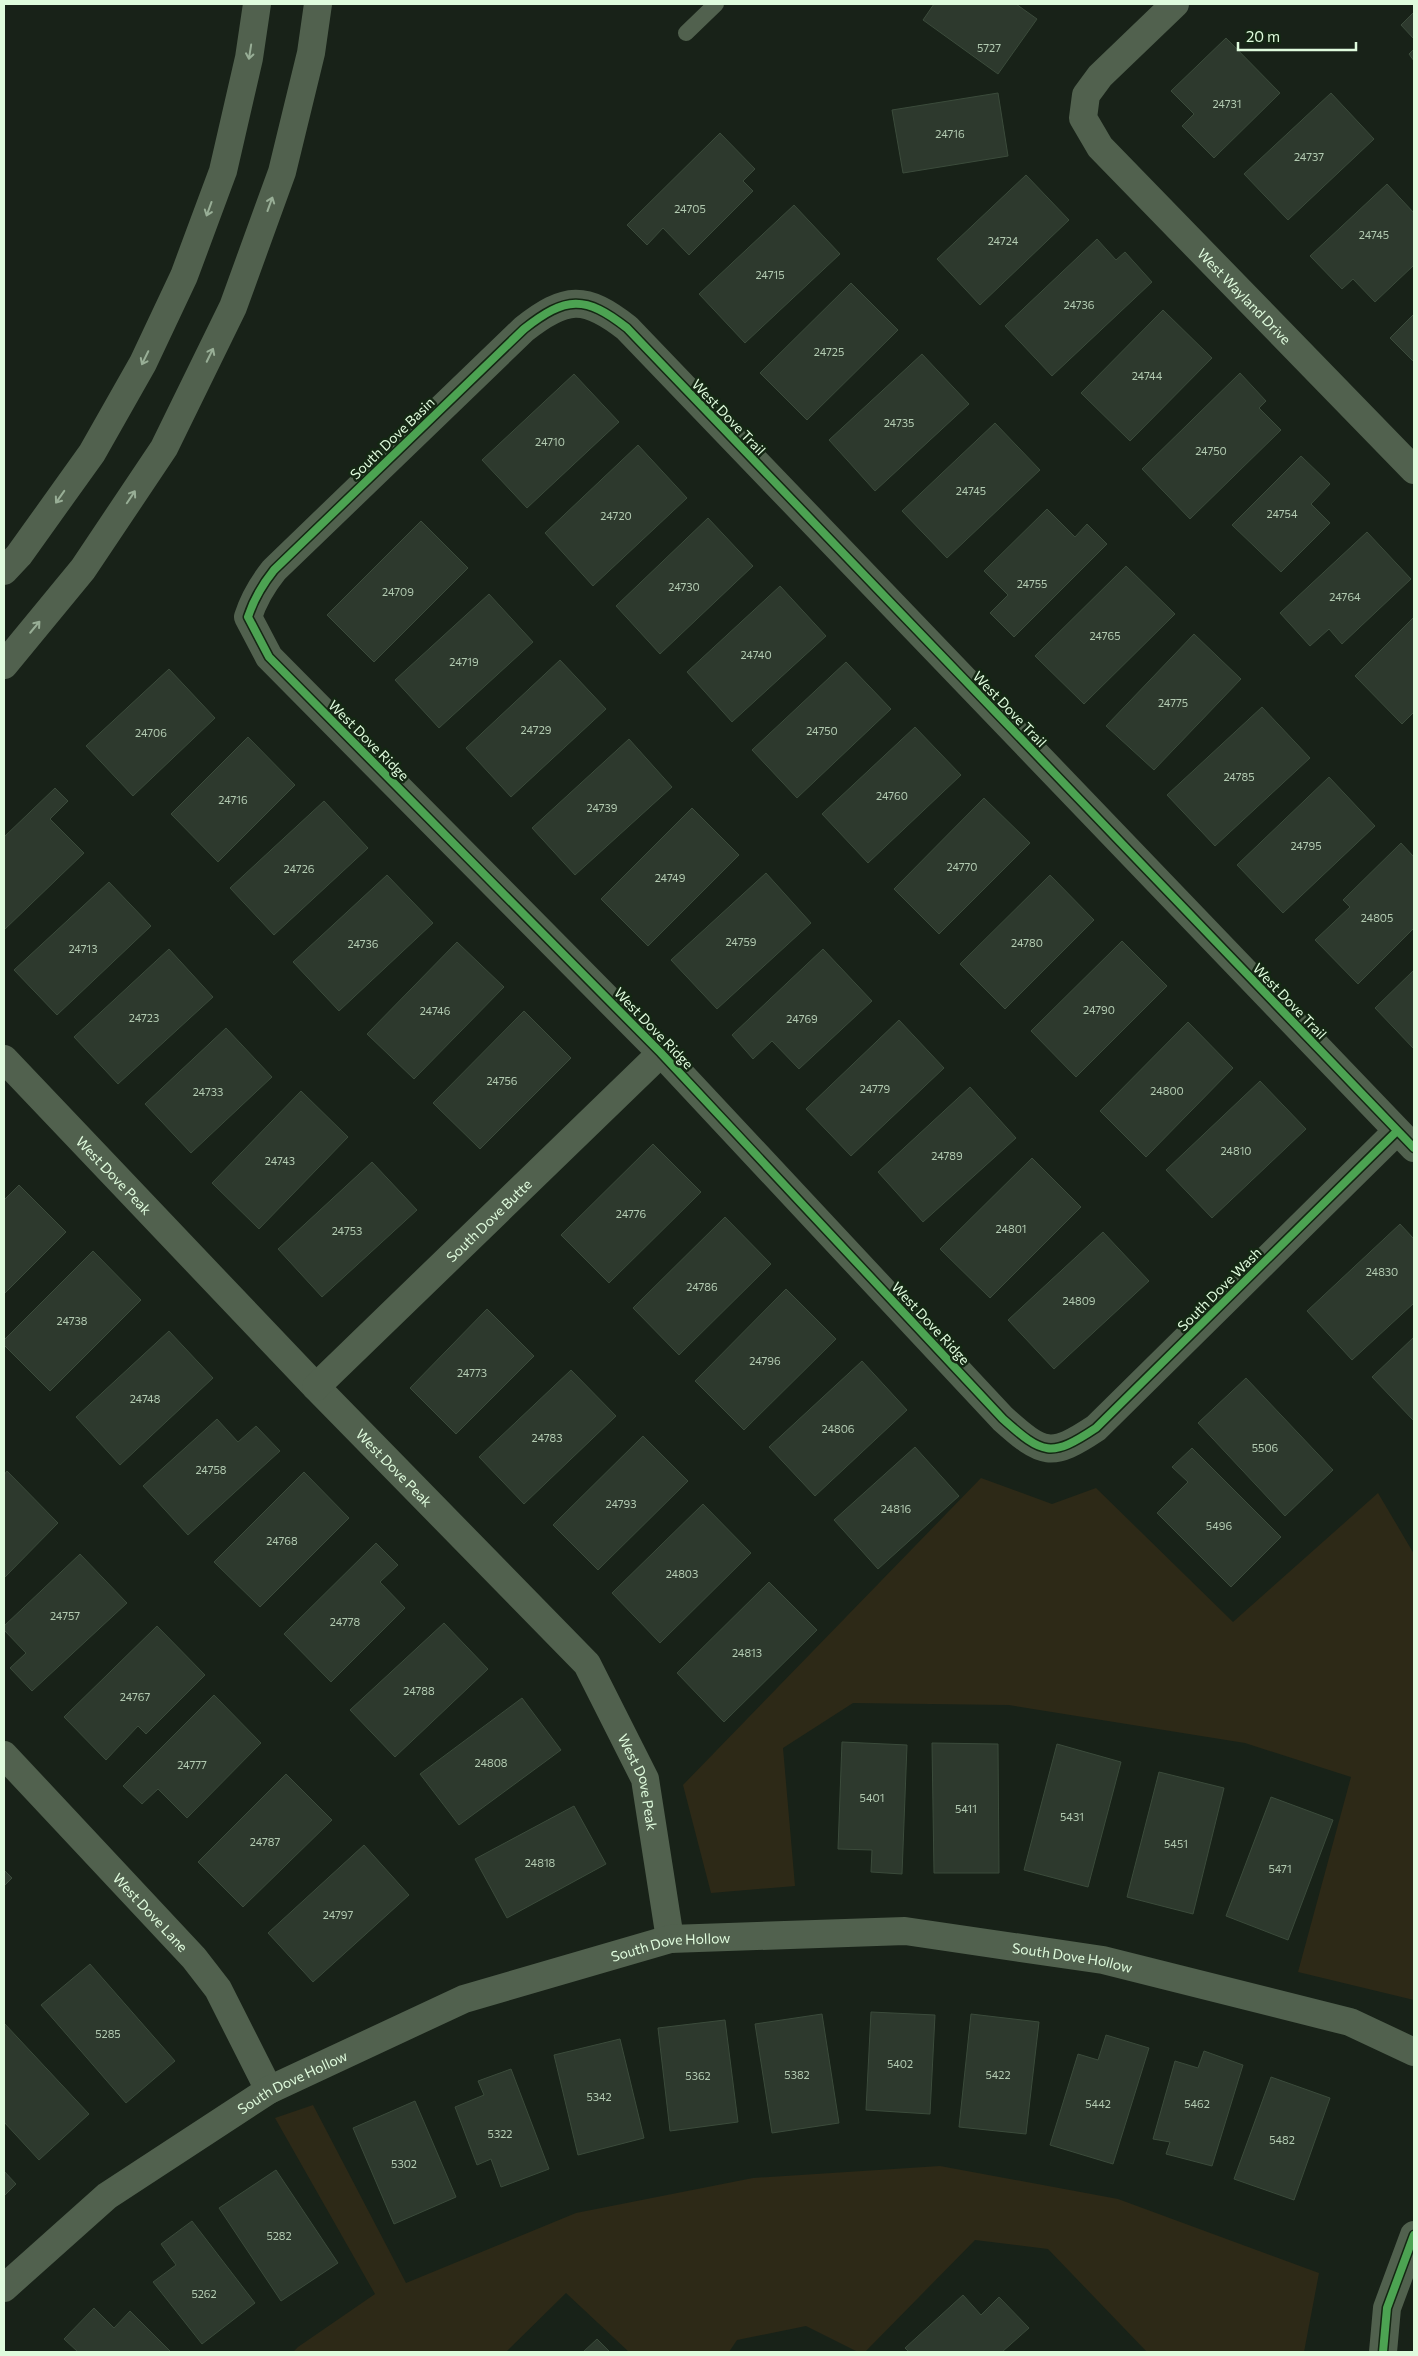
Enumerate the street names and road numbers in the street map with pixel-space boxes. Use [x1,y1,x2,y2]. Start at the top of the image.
street label: West Wayland Drive [1194,244,1295,347]
street label: West Dove Trail [689,376,769,458]
street label: South Dove Basin [346,393,438,483]
street label: West Dove Trail [970,668,1050,750]
street label: West Dove Ridge [325,696,413,784]
street label: West Dove Trail [1250,960,1330,1042]
street label: West Dove Ridge [611,984,697,1072]
street label: West Dove Peak [73,1132,156,1218]
street label: South Dove Butte [442,1175,535,1265]
street label: South Dove Wash [1174,1244,1264,1334]
street label: West Dove Ridge [888,1278,974,1368]
street label: West Dove Peak [353,1425,436,1510]
street label: West Dove Peak [615,1731,661,1832]
street label: West Dove Lane [110,1869,192,1955]
street label: South Dove Hollow [609,1928,731,1964]
street label: South Dove Hollow [1011,1938,1134,1976]
street label: South Dove Hollow [234,2046,350,2117]

